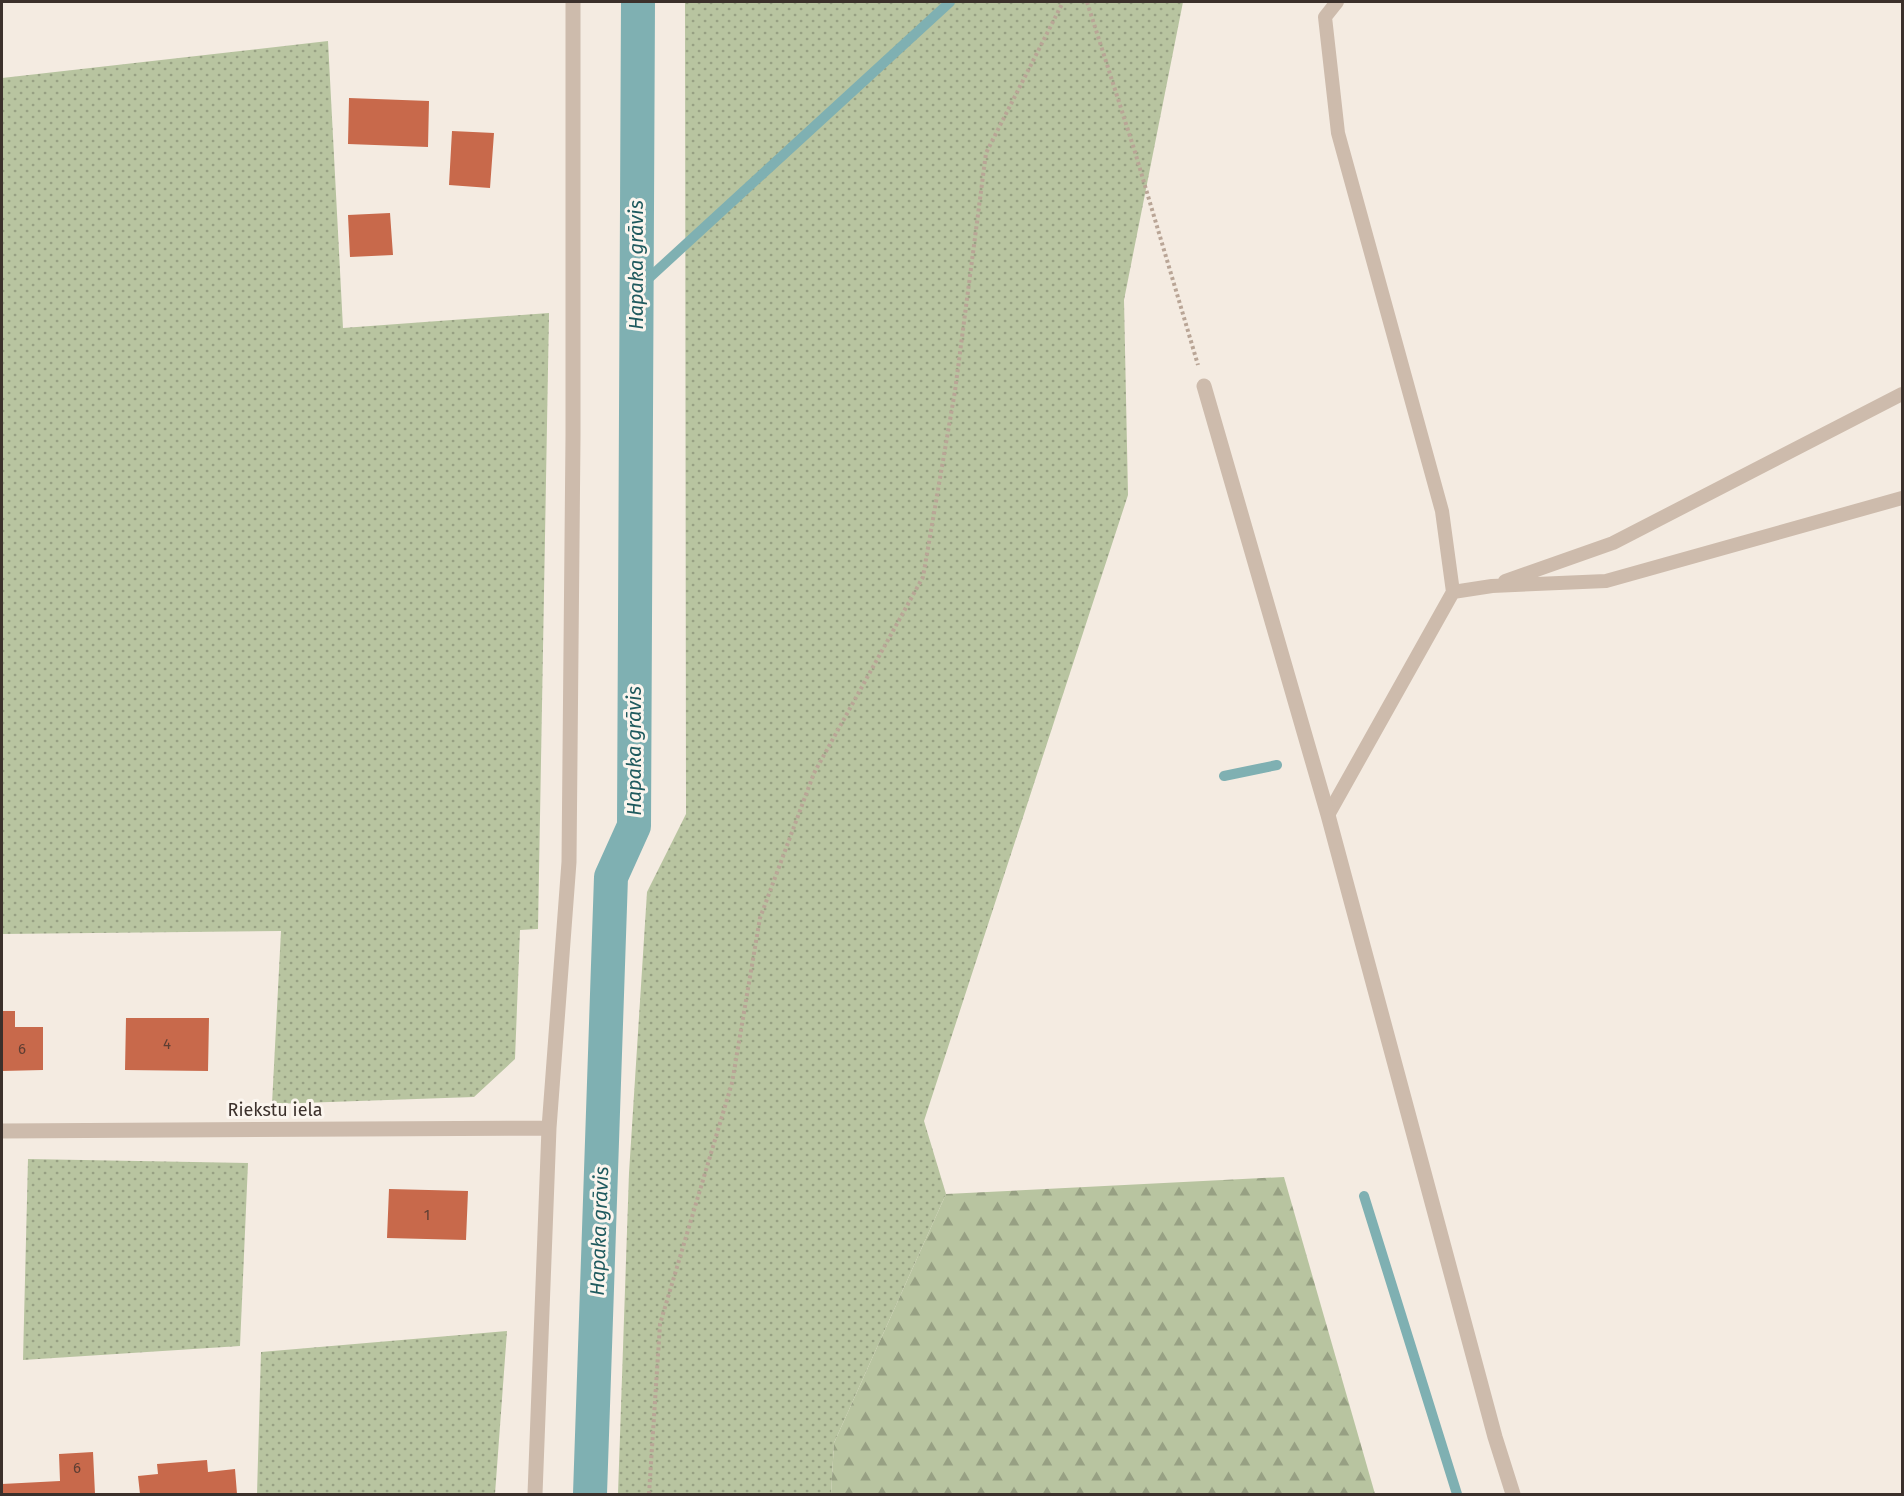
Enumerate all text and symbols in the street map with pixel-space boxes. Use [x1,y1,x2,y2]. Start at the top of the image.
water label: Hapaka grāvis [624,200,648,330]
water label: Hapaka grāvis [622,686,646,816]
house number: 4 [163,1035,171,1053]
house number: 6 [18,1040,26,1058]
street label: Riekstu iela [228,1099,322,1121]
water label: Hapaka grāvis [585,1166,613,1296]
house number: 1 [424,1206,430,1224]
house number: 6 [73,1459,81,1477]

